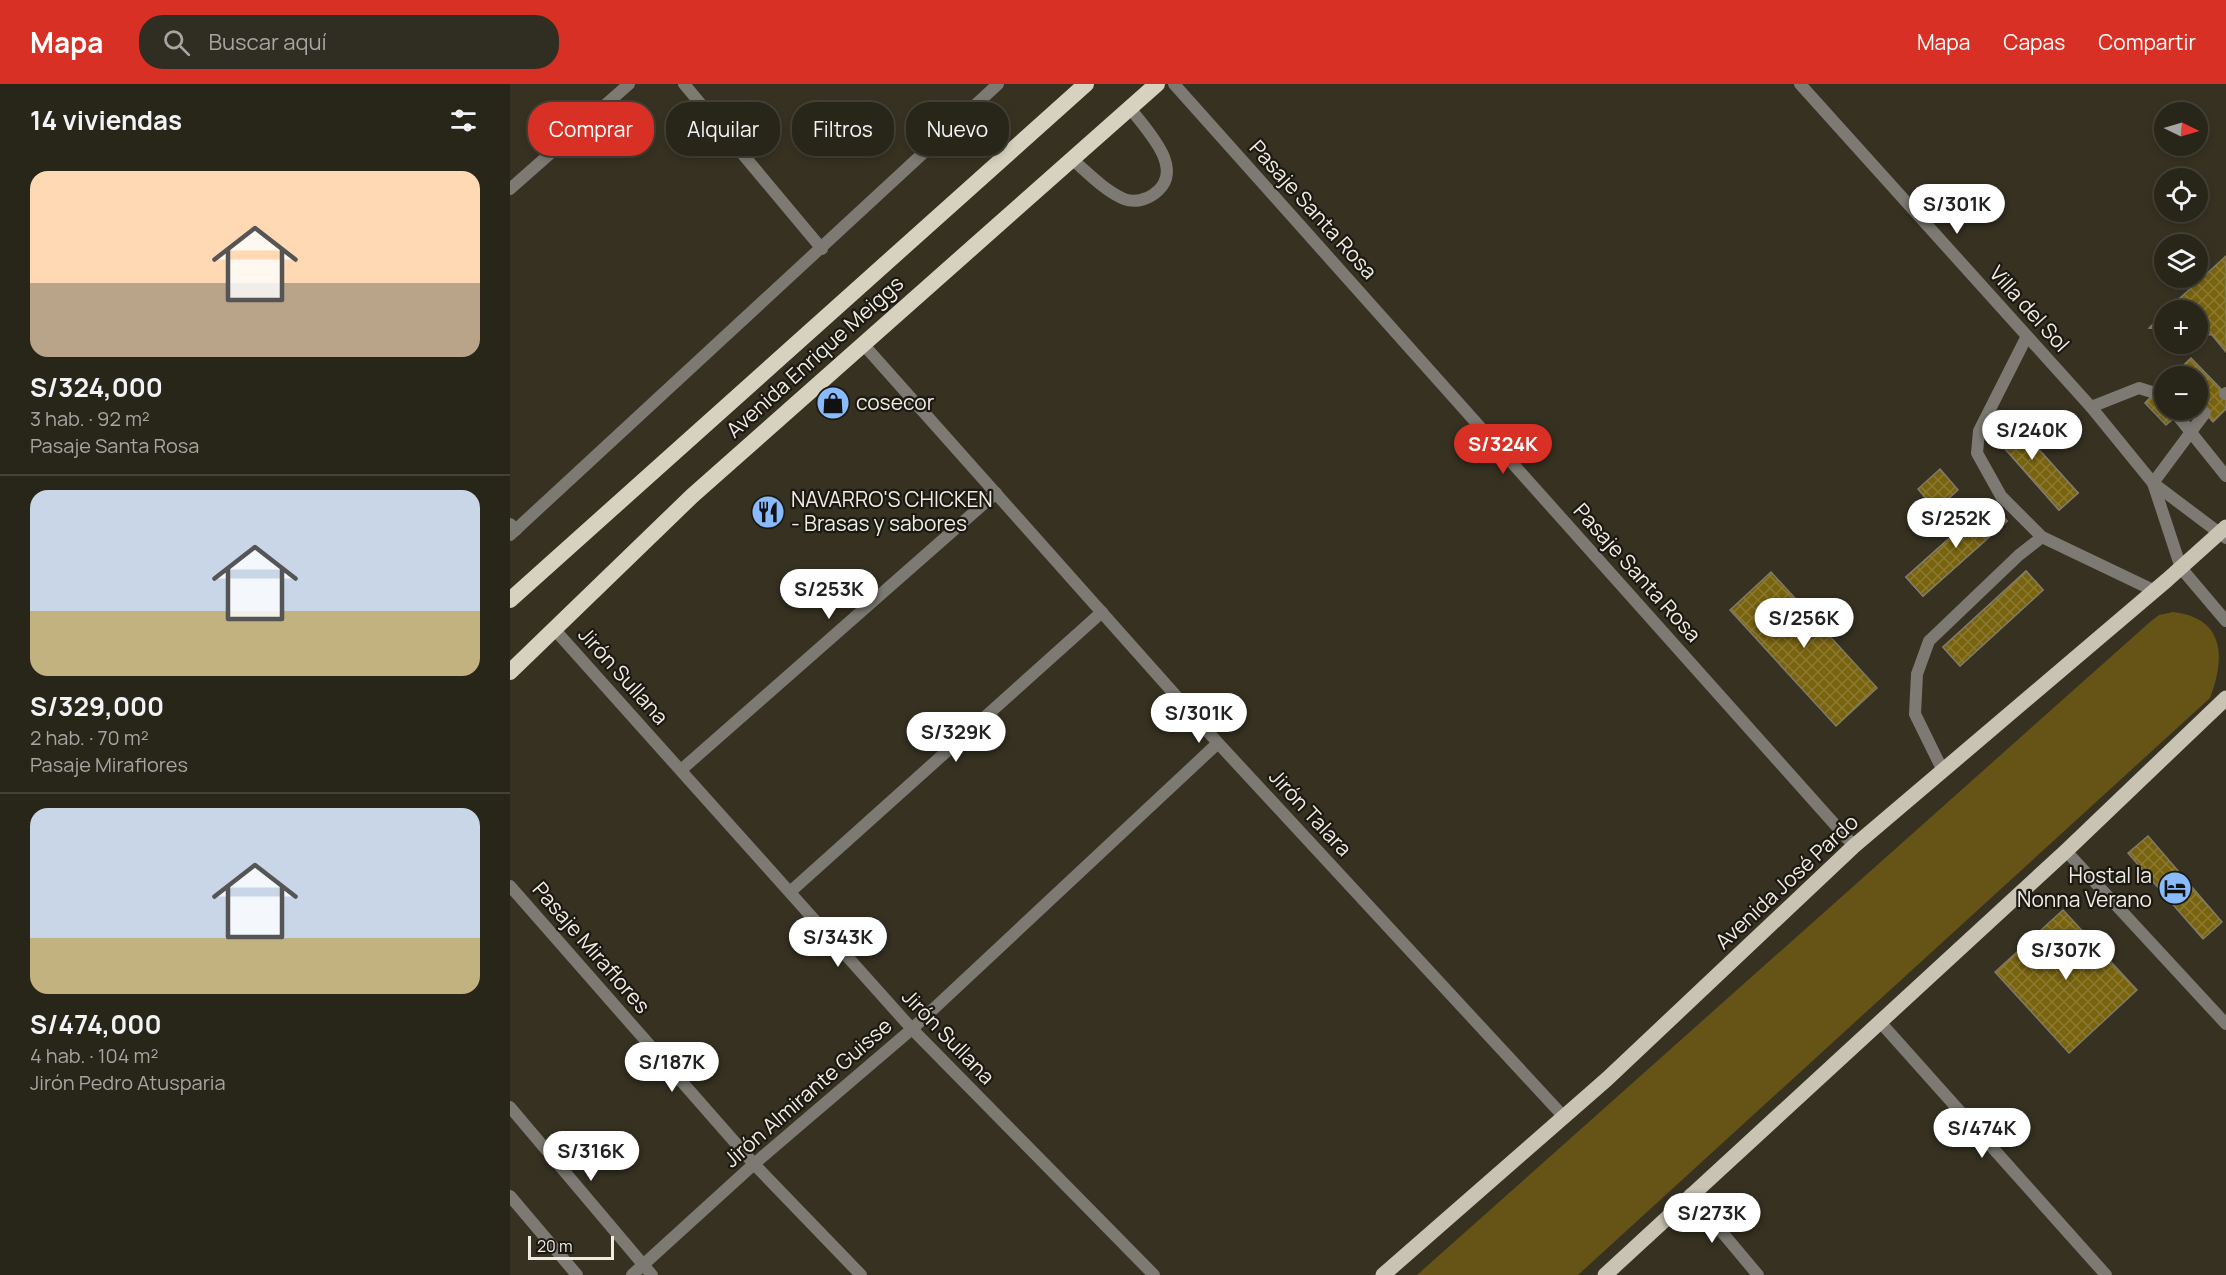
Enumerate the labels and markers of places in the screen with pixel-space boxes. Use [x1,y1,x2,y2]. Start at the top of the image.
pin: S/301K [1908,184,2006,235]
shop icon: cosecor [815,385,851,421]
place label: cosecor [856,388,935,416]
pin: S/240K [1983,410,2081,461]
pin: S/324K [1454,424,1552,475]
place label: NAVARRO'S CHICKEN - Brasas y sabores [791,485,993,537]
restaurant icon: NAVARRO'S CHICKEN - Brasas y sabores [750,494,786,530]
pin: S/252K [1907,498,2005,549]
pin: S/253K [780,569,878,620]
pin: S/256K [1755,598,1853,649]
pin: S/301K [1150,693,1248,744]
pin: S/329K [907,712,1005,763]
place label: Hostal la Nonna Verano [2017,861,2152,913]
hotel icon: Hostal la Nonna Verano [2157,870,2193,906]
pin: S/343K [789,917,887,968]
pin: S/307K [2017,930,2115,981]
pin: S/187K [623,1042,721,1093]
pin: S/474K [1933,1108,2031,1159]
pin: S/316K [542,1131,640,1182]
pin: S/273K [1663,1193,1761,1244]

